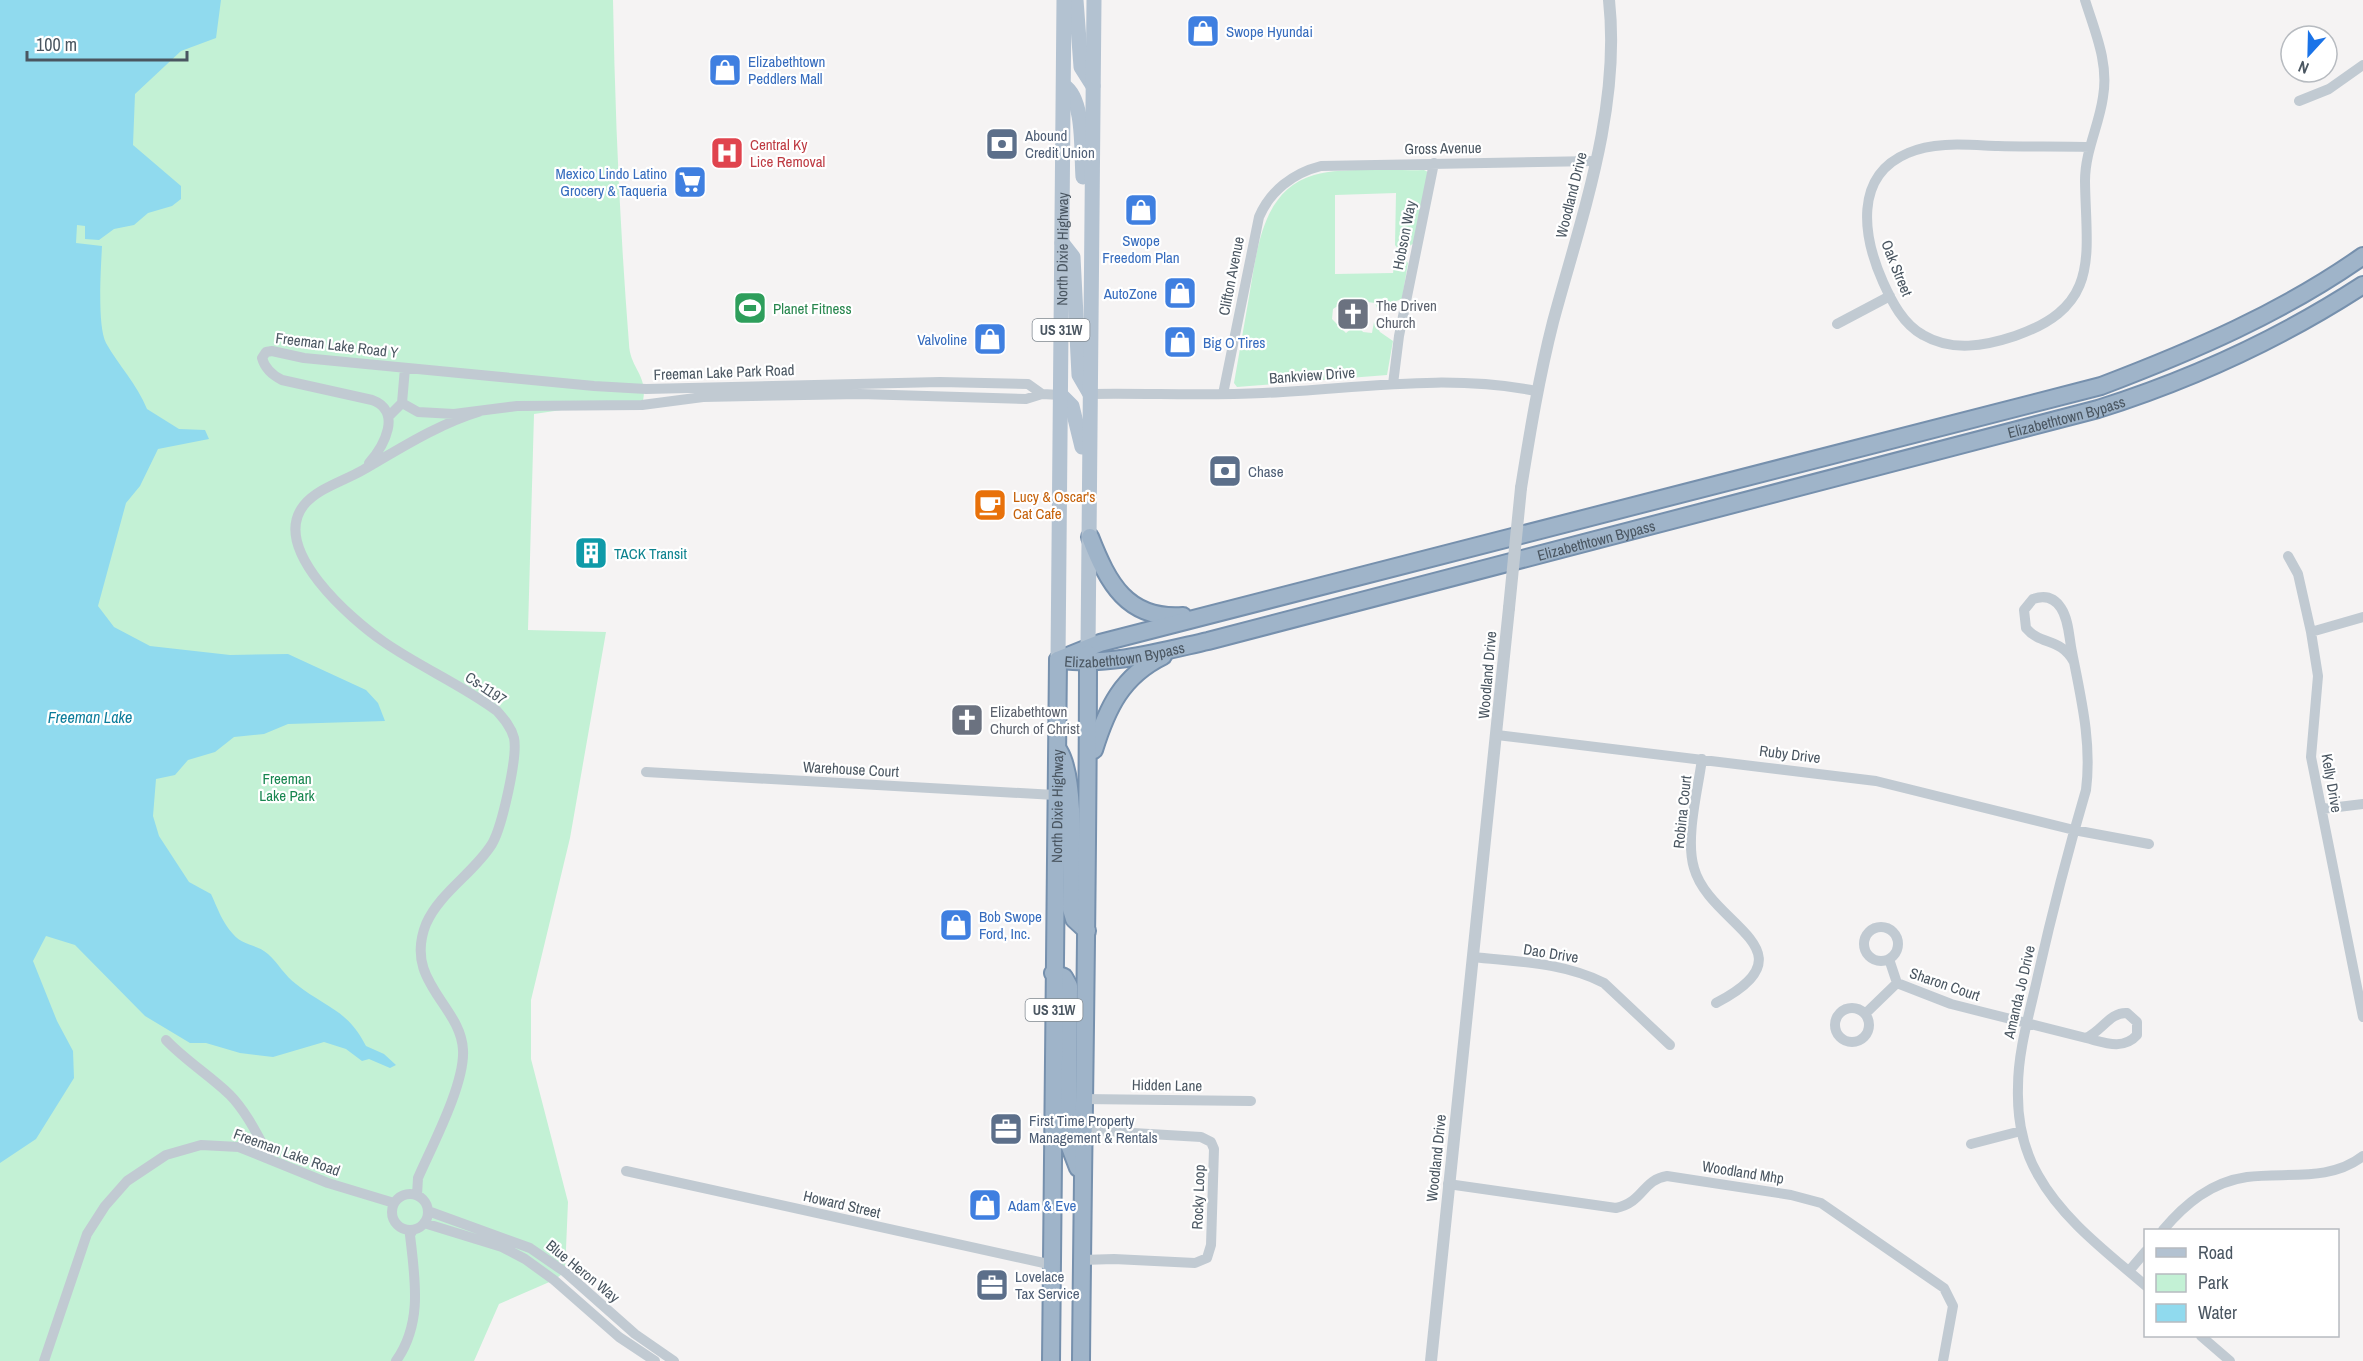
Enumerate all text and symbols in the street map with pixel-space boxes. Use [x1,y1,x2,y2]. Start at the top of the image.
shop icon: Swope Hyundai [1185,13,1221,49]
place label: Swope Hyundai [1226,21,1313,42]
scale bar [27,24,188,62]
north arrow [2279,24,2339,84]
text: 100 m [36,32,77,57]
place label: Elizabethtown Peddlers Mall [748,51,825,89]
shop icon: Elizabethtown Peddlers Mall [707,52,743,88]
text: N [2295,56,2312,80]
place label: Abound Credit Union [1024,125,1095,163]
bank icon: Abound Credit Union [984,126,1020,162]
place label: Central Ky Lice Removal [750,134,825,172]
hospital icon: Central Ky Lice Removal [709,135,745,171]
street label: Gross Avenue [1404,137,1482,159]
street label: Woodland Drive [1550,150,1592,240]
place label: Mexico Lindo Latino Grocery & Taqueria [556,163,667,201]
supermarket icon: Mexico Lindo Latino Grocery & Taqueria [672,164,708,200]
street label: North Dixie Highway [1051,191,1073,306]
shop icon: Swope Freedom Plan [1123,192,1159,228]
street label: Hobson Way [1387,198,1421,271]
place label: Swope Freedom Plan [1102,230,1180,268]
street label: Clifton Avenue [1213,235,1249,317]
street label: Oak Street [1876,237,1918,300]
shop icon: AutoZone [1162,275,1198,311]
place label: AutoZone [1103,283,1157,304]
sports icon: Planet Fitness [732,290,768,326]
place label: The Driven Church [1376,295,1437,333]
church icon: The Driven Church [1335,296,1371,332]
place label: Planet Fitness [773,298,852,319]
road number: US 31W [1032,319,1090,341]
shop icon: Valvoline [972,321,1008,357]
shop icon: Big O Tires [1162,324,1198,360]
street label: Freeman Lake Road Y [274,327,400,363]
place label: Valvoline [917,329,967,350]
place label: Big O Tires [1203,332,1265,353]
street label: Freeman Lake Park Road [653,359,795,385]
street label: Bankview Drive [1268,362,1356,388]
street label: Elizabethtown Bypass [2005,390,2128,443]
bank icon: Chase [1207,453,1243,489]
place label: Chase [1248,461,1284,482]
place label: Lucy & Oscar's Cat Cafe [1013,486,1095,524]
cafe icon: Lucy & Oscar's Cat Cafe [972,487,1008,523]
street label: Elizabethtown Bypass [1535,514,1657,565]
building icon: TACK Transit [573,535,609,571]
place label: TACK Transit [614,543,688,564]
street label: Woodland Drive [1473,630,1501,720]
street label: Elizabethtown Bypass [1064,636,1187,672]
street label: Cs-1197 [461,667,511,710]
place label: Elizabethtown Church of Christ [990,701,1080,739]
church icon: Elizabethtown Church of Christ [949,702,985,738]
water label: Freeman Lake [48,706,132,728]
street label: Ruby Drive [1758,740,1822,768]
street label: North Dixie Highway [1045,748,1068,863]
street label: Kelly Drive [2316,752,2348,814]
street label: Warehouse Court [803,756,900,782]
park label: Freeman Lake Park [259,768,316,806]
street label: Robina Court [1668,774,1696,849]
place label: Bob Swope Ford, Inc. [979,906,1042,944]
shop icon: Bob Swope Ford, Inc. [938,907,974,943]
street label: Dao Drive [1522,938,1580,968]
street label: Amanda Jo Drive [1998,943,2040,1042]
street label: Sharon Court [1907,962,1984,1006]
road number: US 31W [1026,999,1082,1021]
street label: Hidden Lane [1132,1074,1203,1096]
place label: First Time Property Management & Rentals [1029,1110,1158,1148]
office icon: First Time Property Management & Rentals [988,1111,1024,1147]
street label: Woodland Drive [1421,1113,1451,1203]
street label: Freeman Lake Road [231,1123,343,1181]
street label: Woodland Mhp [1701,1155,1786,1189]
street label: Rocky Loop [1186,1164,1210,1230]
street label: Howard Street [801,1185,883,1223]
shop icon: Adam & Eve [967,1187,1003,1223]
place label: Adam & Eve [1007,1195,1077,1216]
legend [2144,1229,2339,1337]
street label: Blue Heron Way [542,1235,625,1308]
text: Road [2198,1240,2233,1265]
place label: Lovelace Tax Service [1015,1266,1080,1304]
office icon: Lovelace Tax Service [974,1267,1010,1303]
text: Park [2198,1270,2229,1295]
text: Water [2198,1300,2237,1325]

